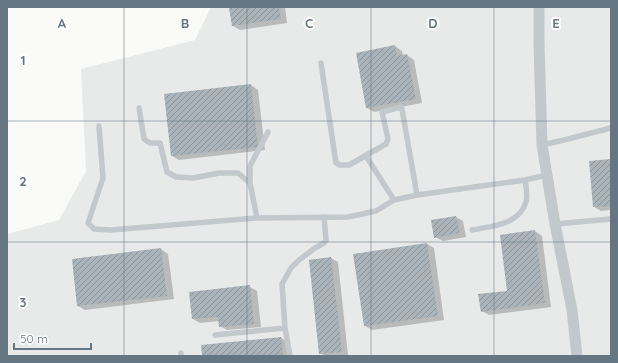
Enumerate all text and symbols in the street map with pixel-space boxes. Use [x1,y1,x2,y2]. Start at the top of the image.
text: A [58,15,67,31]
text: B [181,15,189,31]
text: C [305,15,313,31]
text: D [428,15,438,31]
text: E [552,15,560,31]
text: 1 [20,52,26,68]
text: 2 [19,173,27,189]
text: 3 [20,294,27,310]
scale bar [14,325,91,351]
text: 50 m [20,331,48,346]

